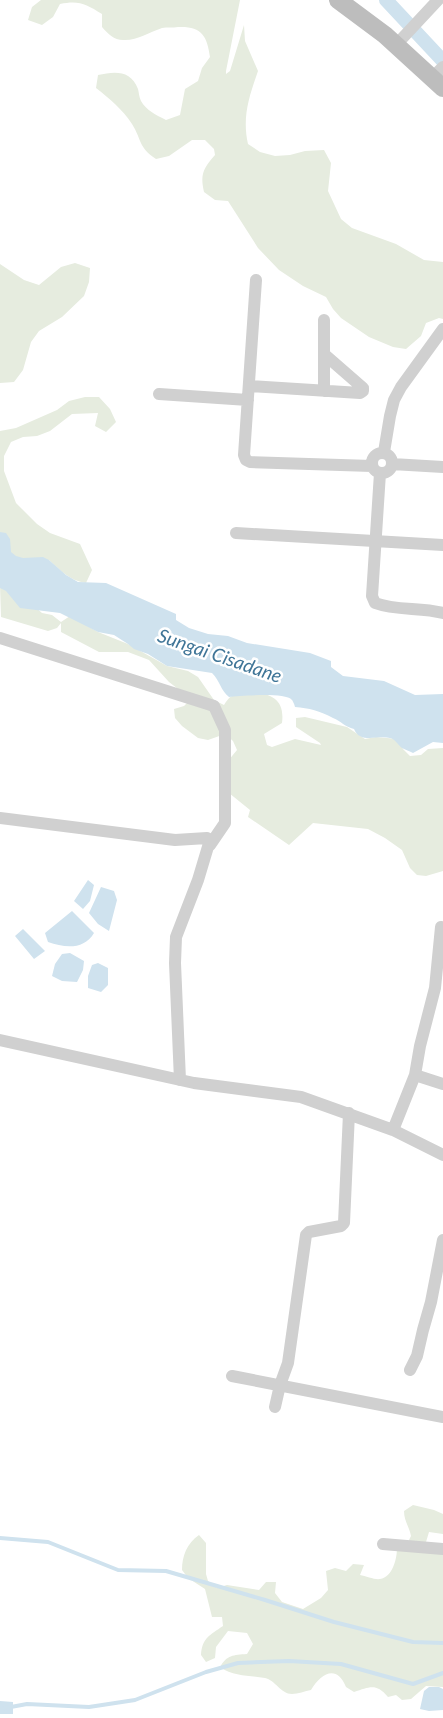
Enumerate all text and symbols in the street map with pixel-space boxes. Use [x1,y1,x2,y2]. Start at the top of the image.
water label: Sungai Cisadane [155,623,285,687]

